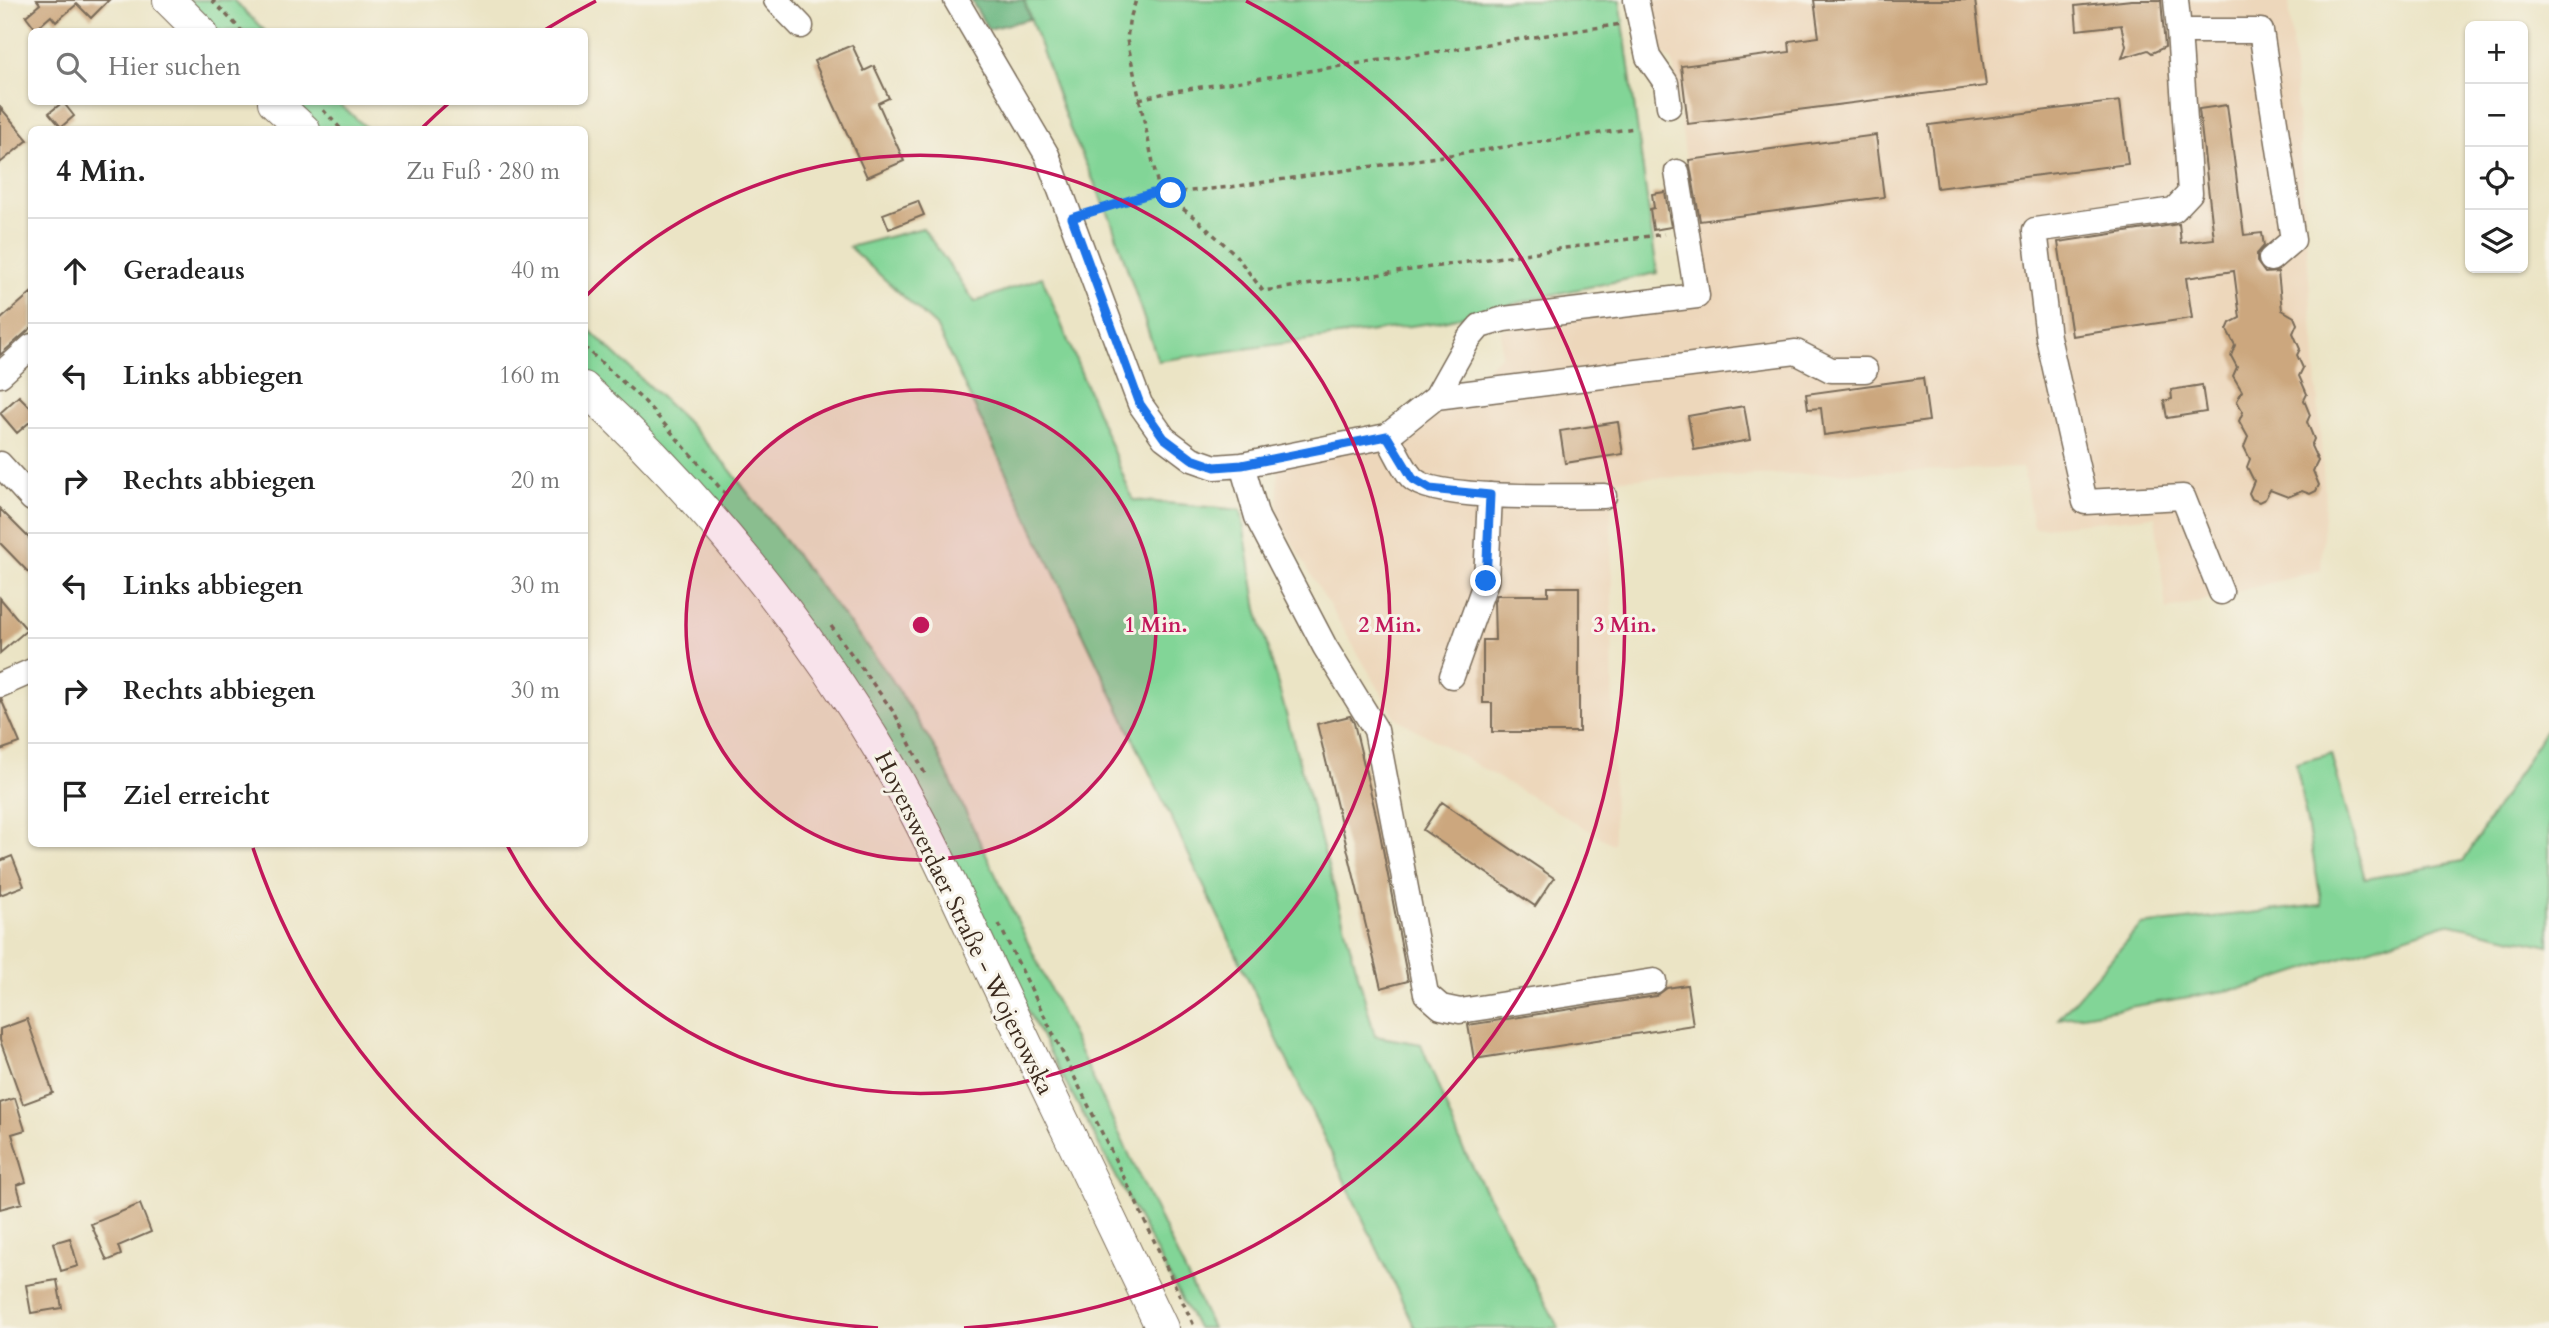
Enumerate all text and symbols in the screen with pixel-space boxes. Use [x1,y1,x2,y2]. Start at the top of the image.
map controls [2465,21,2528,273]
button: + [2465,21,2528,84]
search box [28,28,588,105]
icon: search [52,48,90,86]
text: Hier suchen [108,49,241,84]
button: − [2465,84,2528,147]
button: locate [2465,147,2528,210]
text: 4 Min. [56,151,146,192]
text: Zu Fuß · 280 m [406,156,560,187]
route start [1155,177,1186,208]
button: layers [2465,210,2528,273]
icon: ahead [56,252,94,290]
text: Geradeaus [123,253,245,288]
text: 40 m [511,255,560,286]
icon: left [56,357,94,395]
text: Links abbiegen [123,358,303,393]
text: 160 m [499,360,560,391]
icon: right [56,462,94,500]
text: Rechts abbiegen [123,463,315,498]
text: 20 m [511,465,560,496]
route end [1470,565,1501,596]
icon: left [56,567,94,605]
text: Links abbiegen [123,568,303,603]
text: 30 m [511,570,560,601]
text: 1 Min. [1124,611,1188,640]
text: 2 Min. [1358,611,1422,640]
text: 3 Min. [1593,611,1657,640]
centre of rings [909,613,933,637]
icon: right [56,672,94,710]
text: Rechts abbiegen [123,673,315,708]
text: 30 m [511,675,560,706]
street label: Hoyerswerdaer Straße - Wojerowska [866,746,1062,1101]
icon: arrive [56,777,94,815]
text: Ziel erreicht [123,778,269,813]

